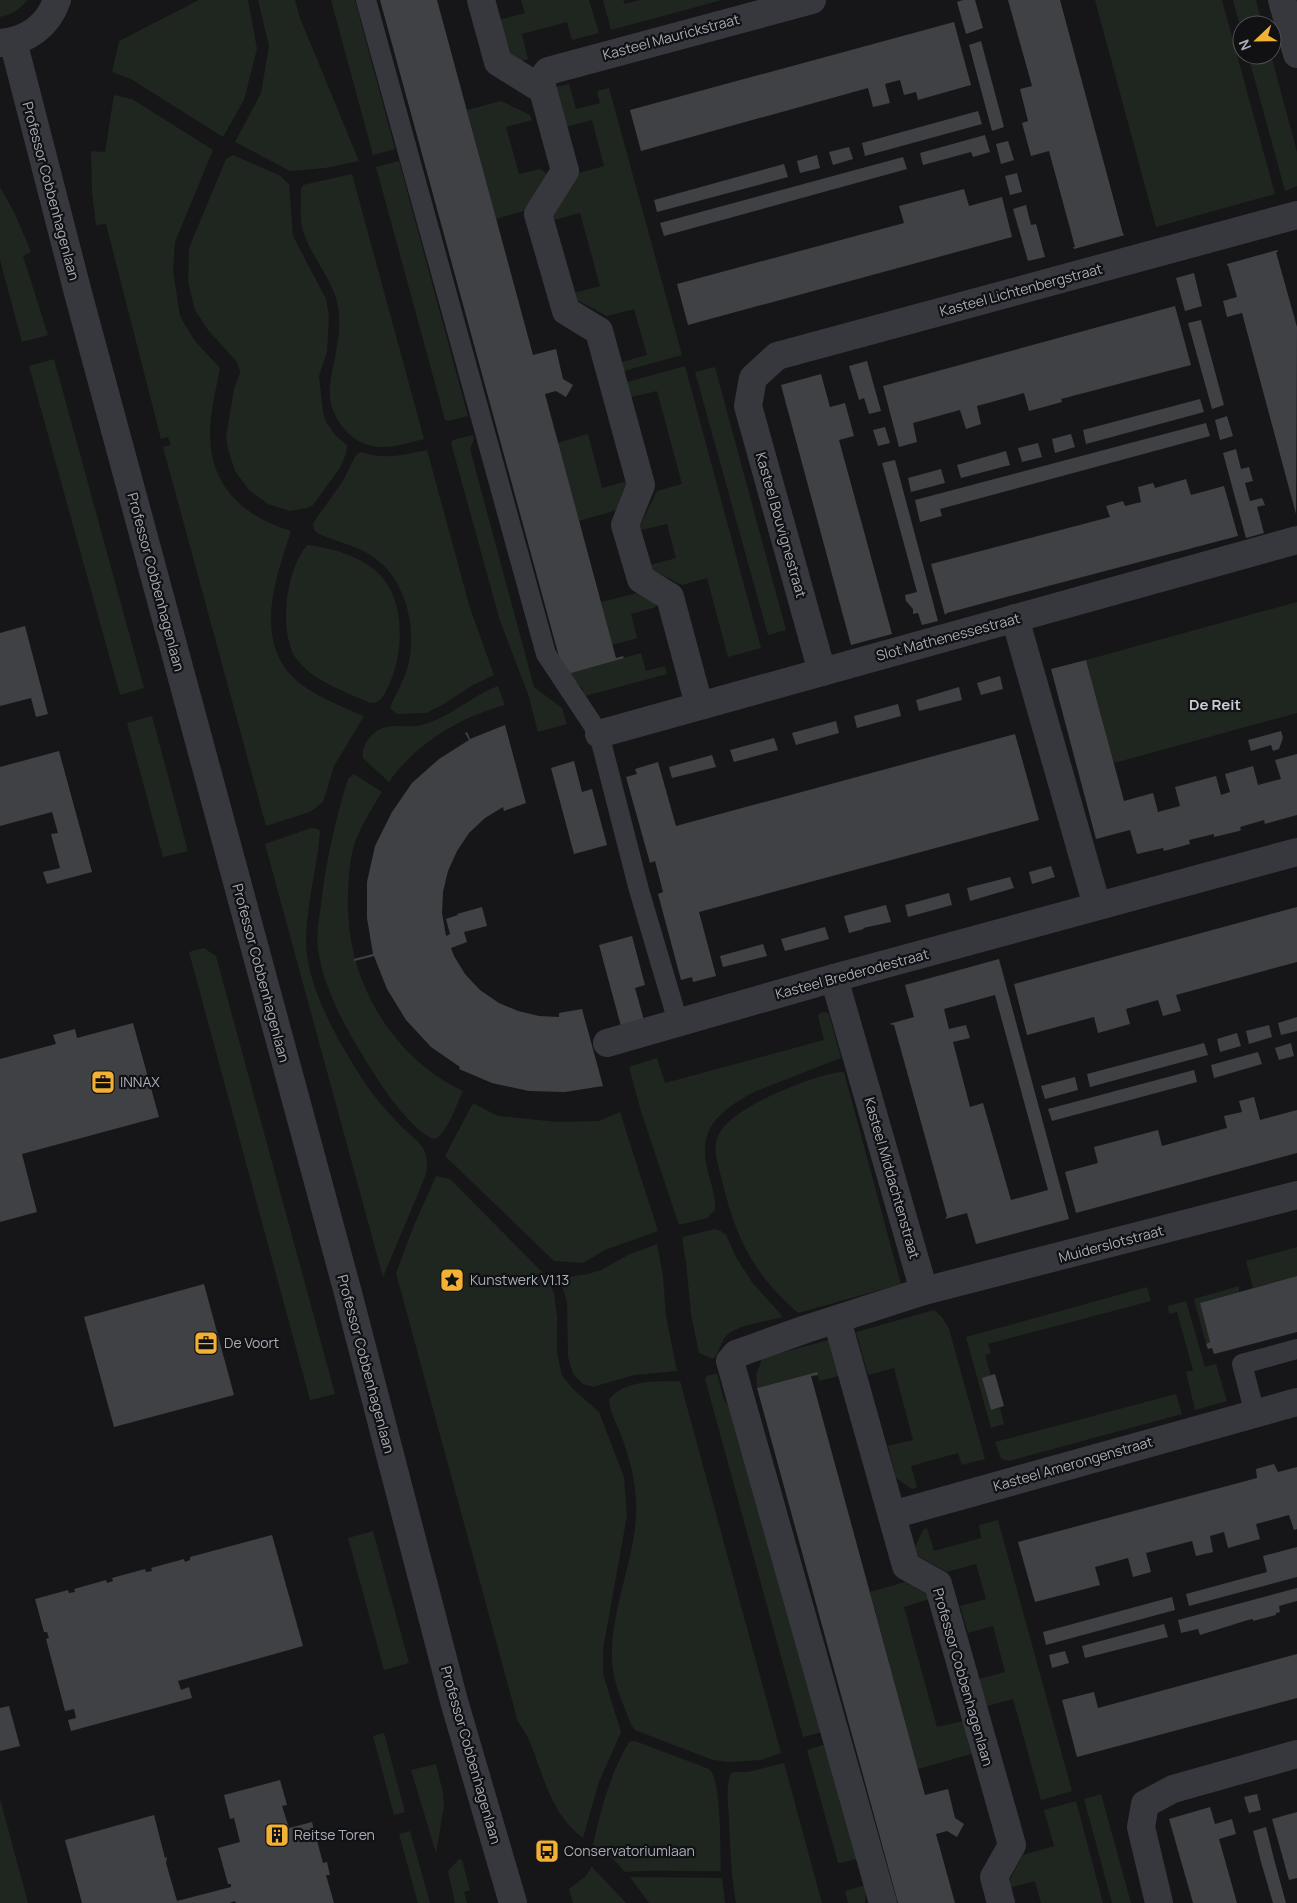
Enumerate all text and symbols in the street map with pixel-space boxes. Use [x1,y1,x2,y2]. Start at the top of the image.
street label: Kasteel Maurickstraat [600,9,742,64]
north arrow [1232,15,1282,65]
text: N [1234,37,1255,53]
street label: Professor Cobbenhagenlaan [18,99,85,282]
street label: Kasteel Lichtenbergstraat [937,259,1105,320]
street label: Kasteel Bouvignestraat [752,450,811,600]
street label: Professor Cobbenhagenlaan [123,490,190,673]
street label: Slot Mathenessestraat [874,608,1022,665]
district label: De Reit [1189,694,1241,715]
street label: Professor Cobbenhagenlaan [228,881,295,1064]
street label: Kasteel Brederodestraat [773,944,931,1003]
office icon: INNAX [90,1069,116,1095]
place label: INNAX [120,1072,160,1091]
street label: Kasteel Middachtenstraat [860,1095,925,1261]
street label: Muiderslotstraat [1056,1220,1166,1267]
place icon: Kunstwerk V1.13 [439,1267,465,1293]
place label: Kunstwerk V1.13 [470,1270,569,1289]
street label: Professor Cobbenhagenlaan [333,1272,400,1455]
office icon: De Voort [193,1330,219,1356]
place label: De Voort [224,1333,280,1352]
street label: Kasteel Amerongenstraat [991,1432,1155,1495]
street label: Professor Cobbenhagenlaan [929,1586,998,1768]
street label: Professor Cobbenhagenlaan [437,1664,506,1846]
building icon: Reitse Toren [264,1822,290,1848]
place label: Reitse Toren [294,1825,375,1844]
bus stop icon: Conservatoriumlaan [534,1838,560,1864]
place label: Conservatoriumlaan [564,1841,695,1860]

